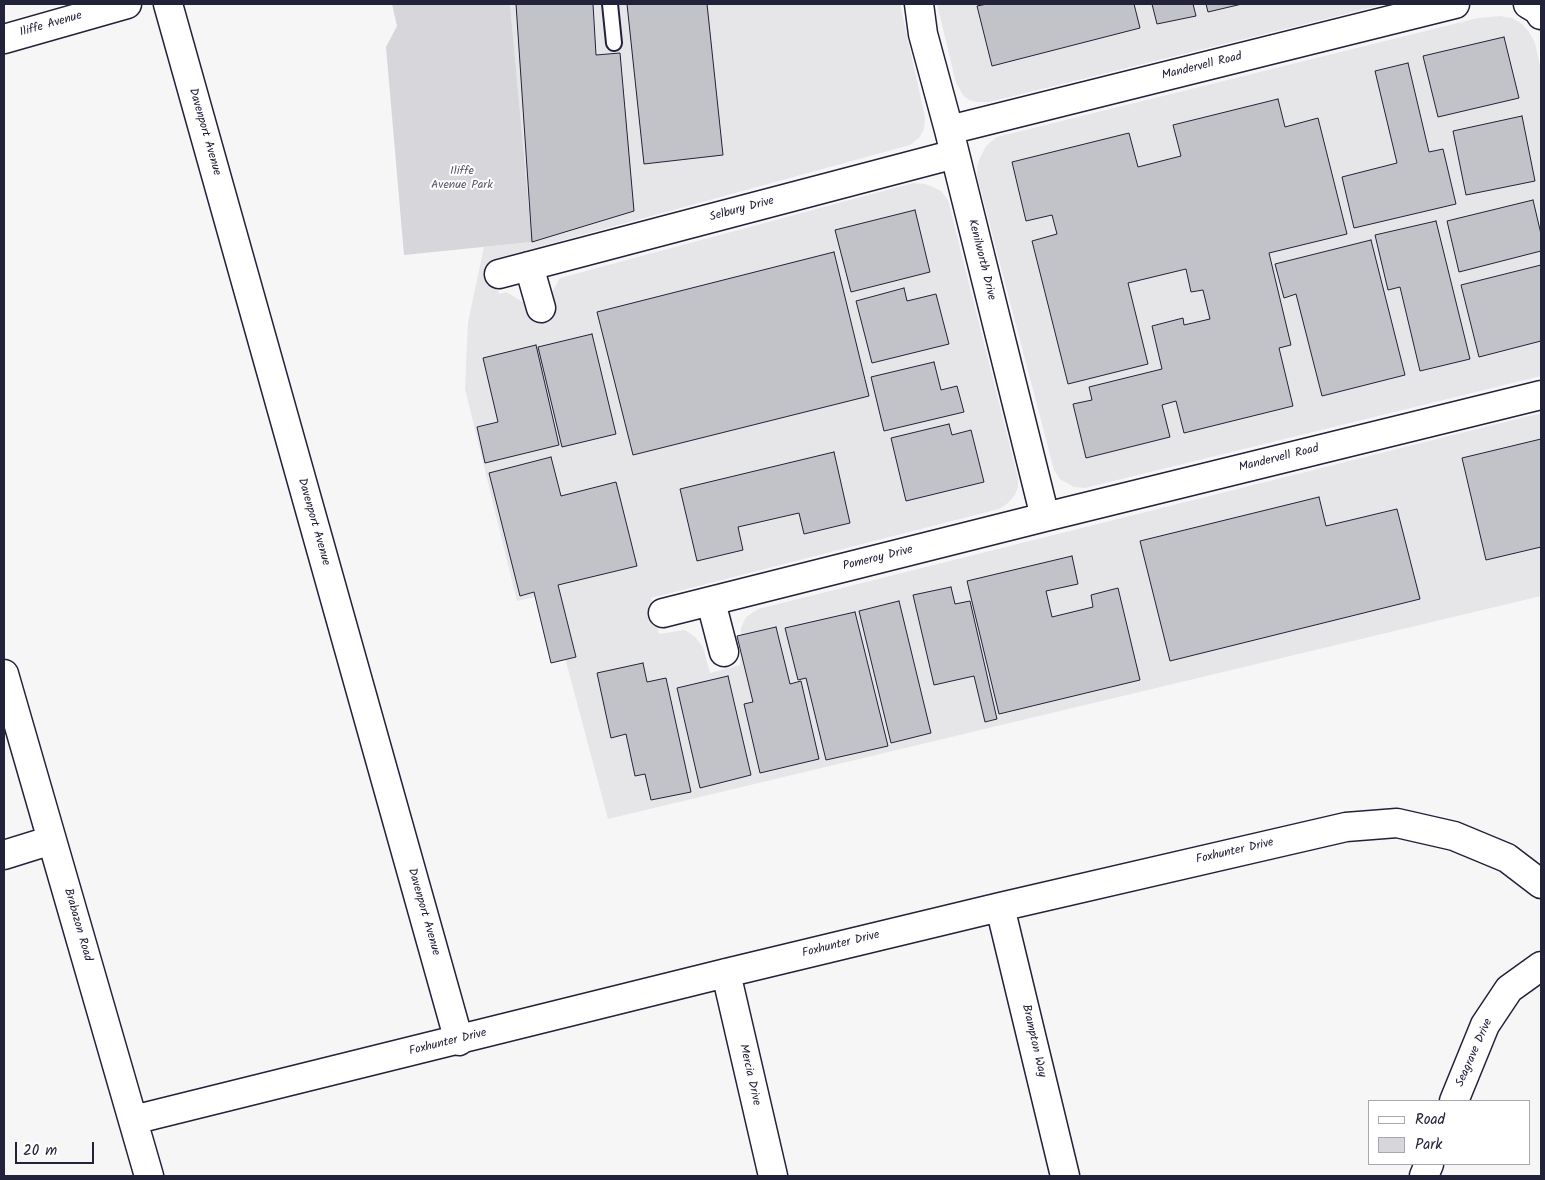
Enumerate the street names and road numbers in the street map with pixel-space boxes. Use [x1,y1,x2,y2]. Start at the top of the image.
street label: Iliffe Avenue [18,9,84,41]
street label: Mandervell Road [1160,50,1244,84]
street label: Davenport Avenue [185,87,223,177]
street label: Selbury Drive [708,194,776,226]
street label: Kenilworth Drive [964,218,998,302]
street label: Mandervell Road [1237,442,1321,476]
street label: Davenport Avenue [294,477,332,567]
street label: Pomeroy Drive [841,543,915,575]
street label: Foxhunter Drive [1195,836,1275,868]
street label: Davenport Avenue [404,867,442,957]
street label: Brabazon Road [60,887,94,963]
street label: Foxhunter Drive [801,928,881,962]
street label: Brampton Way [1018,1003,1048,1079]
street label: Seagrave Drive [1454,1017,1496,1089]
street label: Foxhunter Drive [408,1026,488,1060]
street label: Mercia Drive [735,1043,763,1107]

